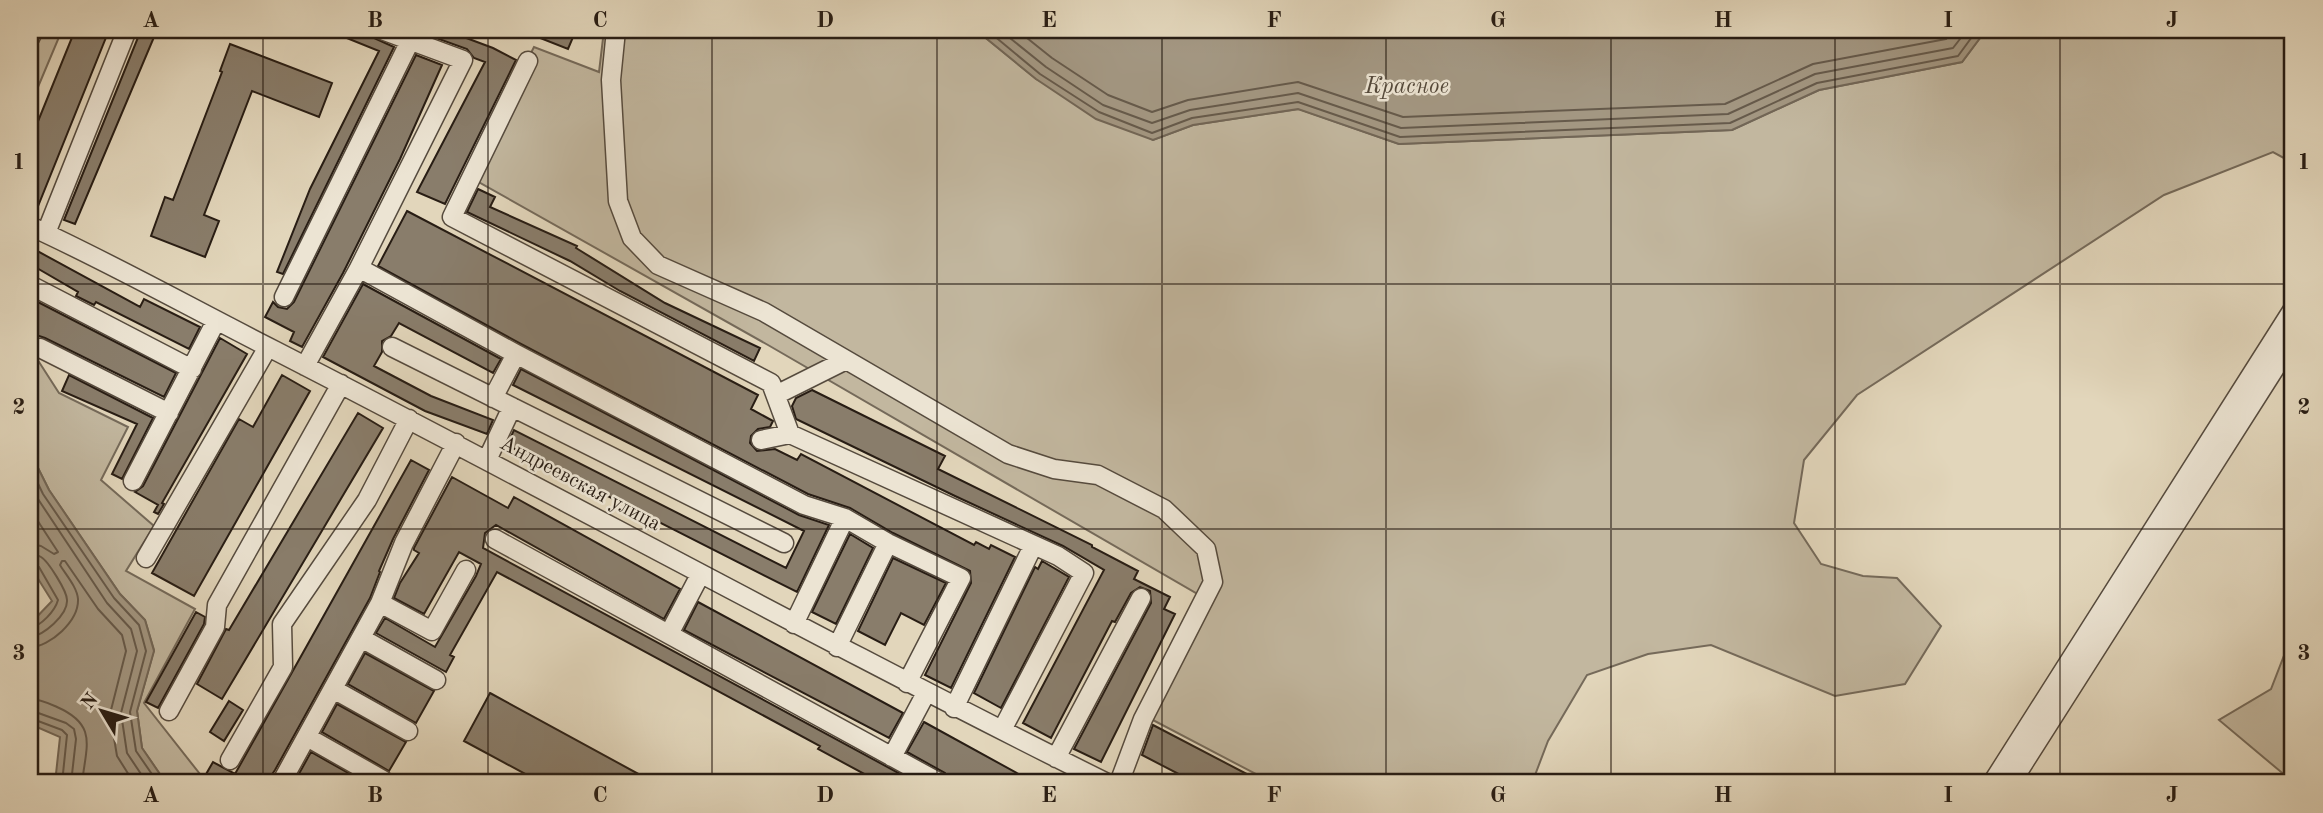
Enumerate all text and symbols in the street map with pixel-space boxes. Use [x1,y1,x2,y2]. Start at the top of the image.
text: A [142,9,160,32]
text: B [367,9,383,32]
text: C [592,9,608,32]
text: D [816,9,834,32]
text: E [1041,9,1057,32]
text: F [1266,9,1282,32]
text: G [1490,9,1506,32]
text: H [1714,9,1732,32]
text: I [1943,9,1953,32]
text: J [2166,9,2178,32]
water label: Красное [1364,75,1449,99]
text: 1 [12,151,26,174]
text: 1 [2297,151,2311,174]
text: 2 [12,396,26,419]
text: 2 [2297,396,2311,419]
street label: Андреевская улица [496,433,664,535]
text: 3 [12,642,26,665]
text: 3 [2297,642,2311,665]
north arrow [66,676,136,746]
text: N [79,690,103,714]
text: A [142,784,160,807]
text: B [367,784,383,807]
text: C [592,784,608,807]
text: D [816,784,834,807]
text: E [1041,784,1057,807]
text: F [1266,784,1282,807]
text: G [1490,784,1506,807]
text: H [1714,784,1732,807]
text: I [1943,784,1953,807]
text: J [2166,784,2178,807]

